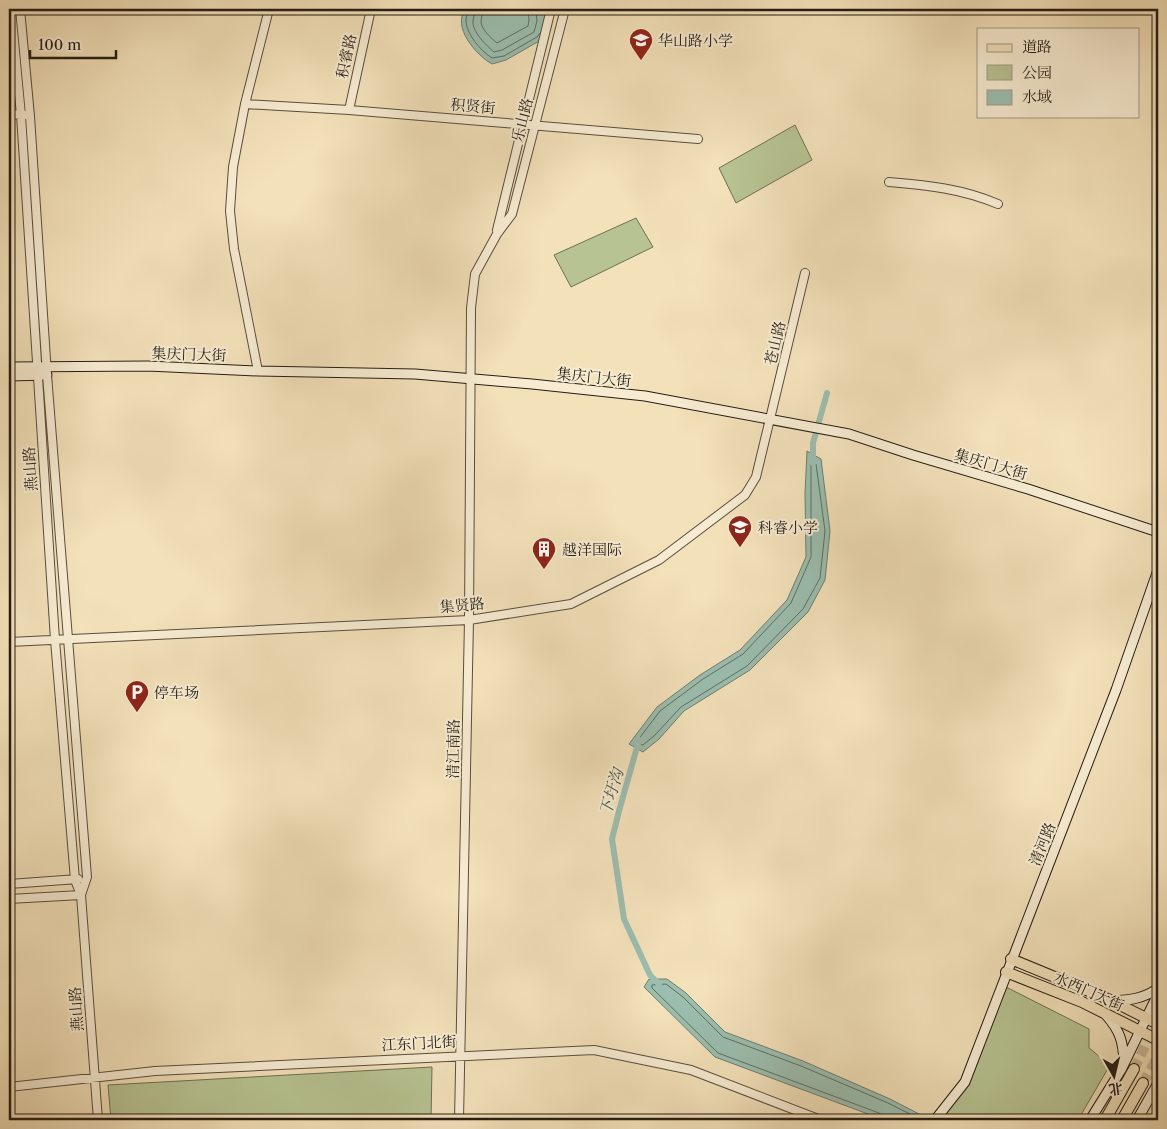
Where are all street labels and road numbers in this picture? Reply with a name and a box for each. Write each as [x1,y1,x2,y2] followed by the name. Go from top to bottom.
[332,32,360,80] street label: 积睿路
[450,95,496,117] street label: 积贤街
[507,96,537,144] street label: 乐山路
[761,319,789,367] street label: 苍山路
[151,343,227,365] street label: 集庆门大街
[556,364,632,390] street label: 集庆门大街
[952,445,1030,483] street label: 集庆门大街
[19,446,41,492] street label: 燕山路
[439,594,485,616] street label: 集贤路
[443,719,463,779] street label: 清江南路
[1025,820,1059,868] street label: 清河路
[1051,967,1127,1015] street label: 水西门大街
[65,986,87,1032] street label: 燕山路
[381,1032,457,1054] street label: 江东门北街

